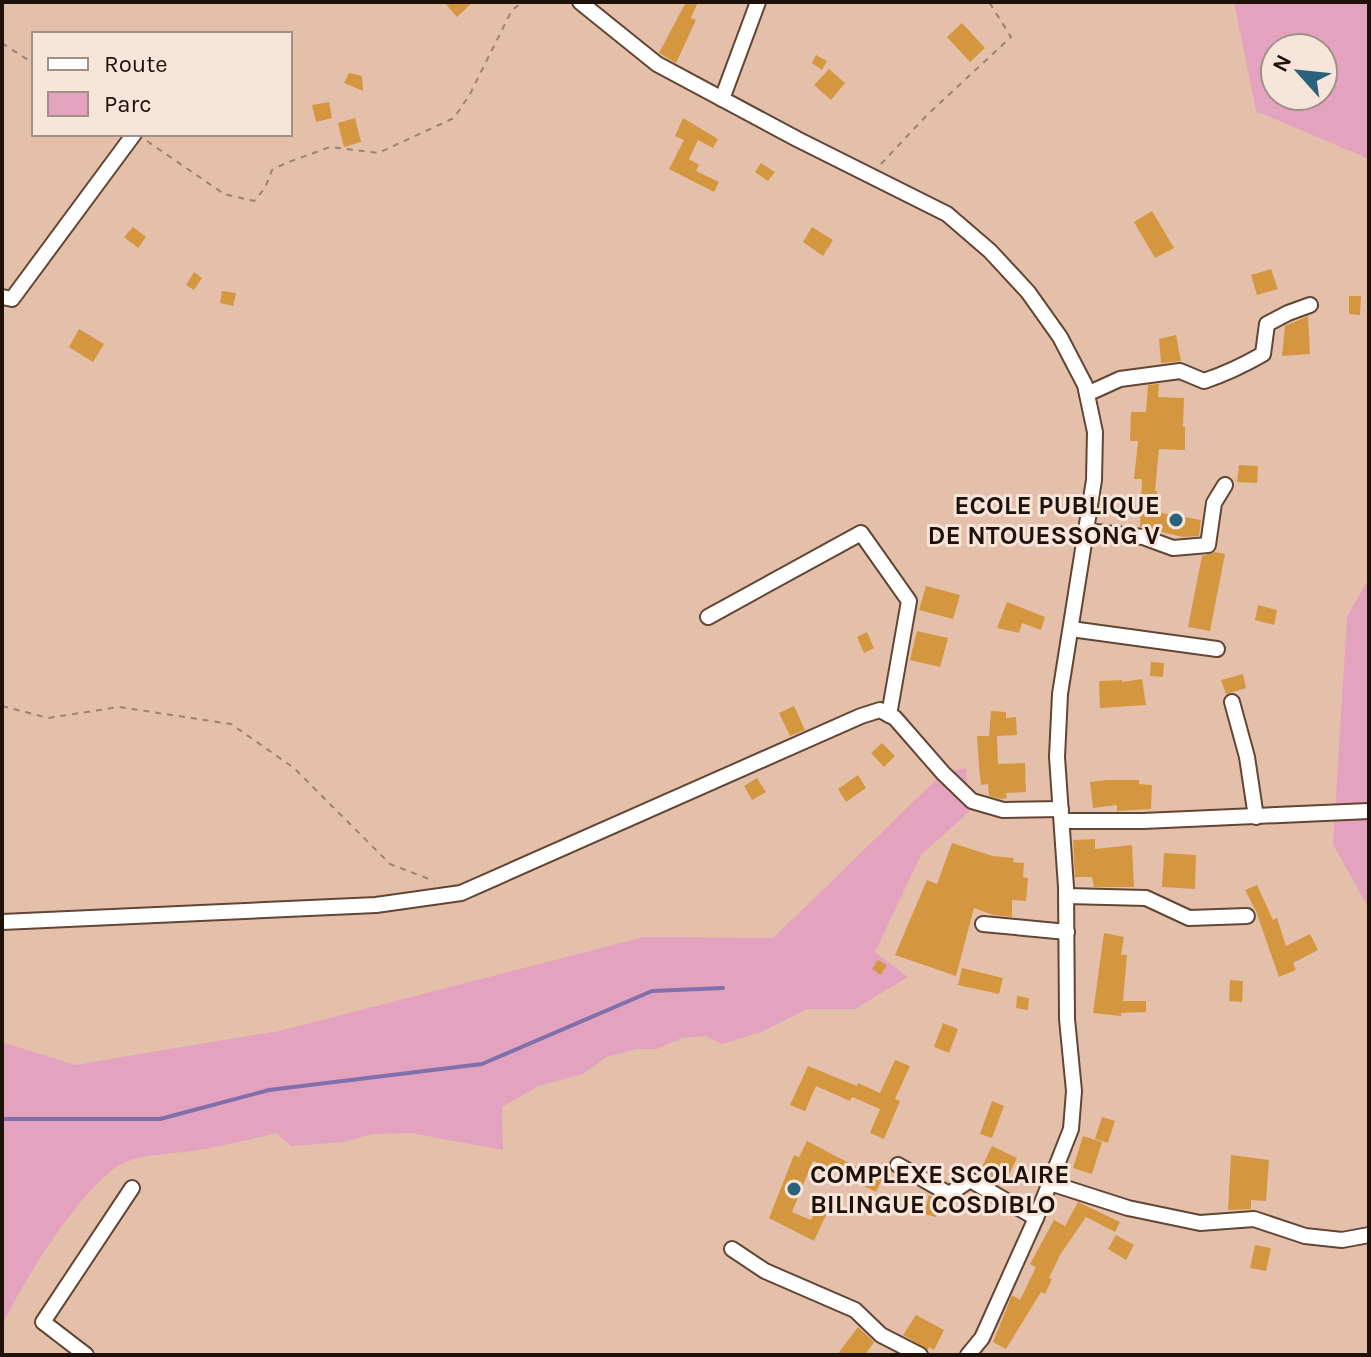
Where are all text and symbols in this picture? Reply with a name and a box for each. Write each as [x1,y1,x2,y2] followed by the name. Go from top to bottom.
[32,32,292,136] legend
[1259,32,1339,112] north arrow
[104,50,168,78] text: Route
[1267,50,1297,76] text: N
[104,90,152,118] text: Parc
[928,490,1160,551] place label: ECOLE PUBLIQUE DE NTOUESSONG V
[1167,511,1185,529] marker: ECOLE PUBLIQUE DE NTOUESSONG V
[810,1159,1070,1220] place label: COMPLEXE SCOLAIRE BILINGUE COSDIBLO
[785,1180,803,1198] marker: COMPLEXE SCOLAIRE BILINGUE COSDIBLO

